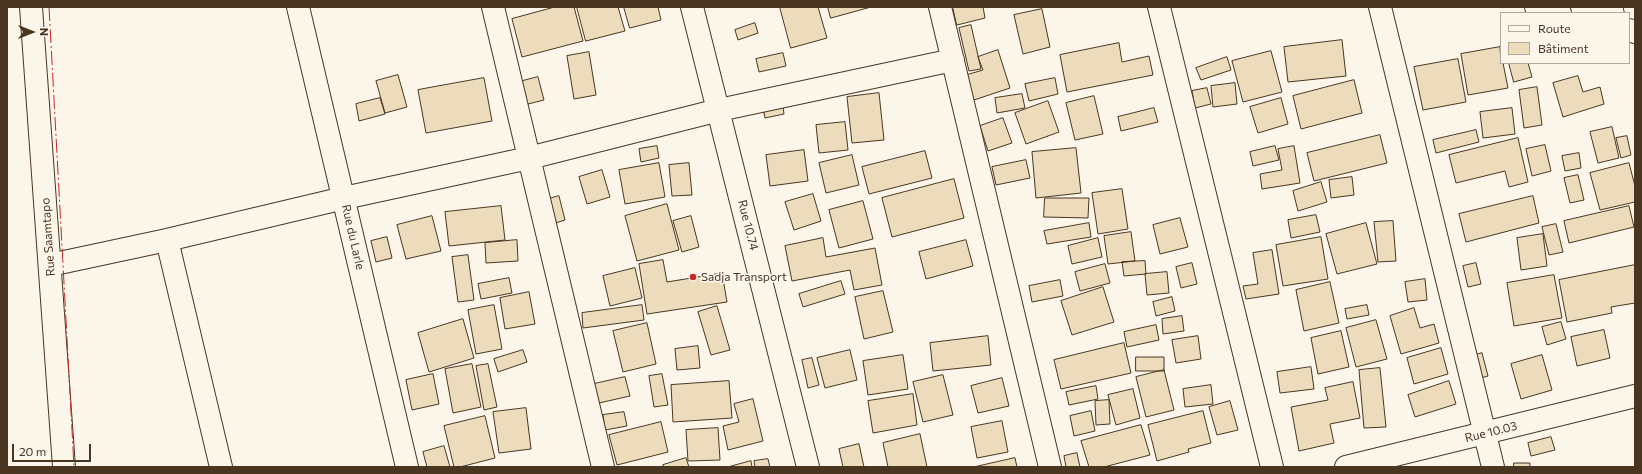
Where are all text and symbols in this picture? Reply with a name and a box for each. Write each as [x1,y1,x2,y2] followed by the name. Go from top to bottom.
[12,12,52,52] north arrow
[1500,12,1630,64] legend
[1538,21,1571,35] text: Route
[38,28,51,36] text: N
[1538,41,1589,55] text: Bâtiment
[38,197,58,277] street label: Rue Saamtapo
[735,198,761,252] street label: Rue 10.74
[338,203,368,271] street label: Rue du Larle
[701,270,787,284] place label: Sadja Transport
[688,272,698,282] marker: Sadja Transport
[1463,419,1519,445] street label: Rue 10.03
[14,436,93,462] scale bar
[19,444,46,458] text: 20 m

